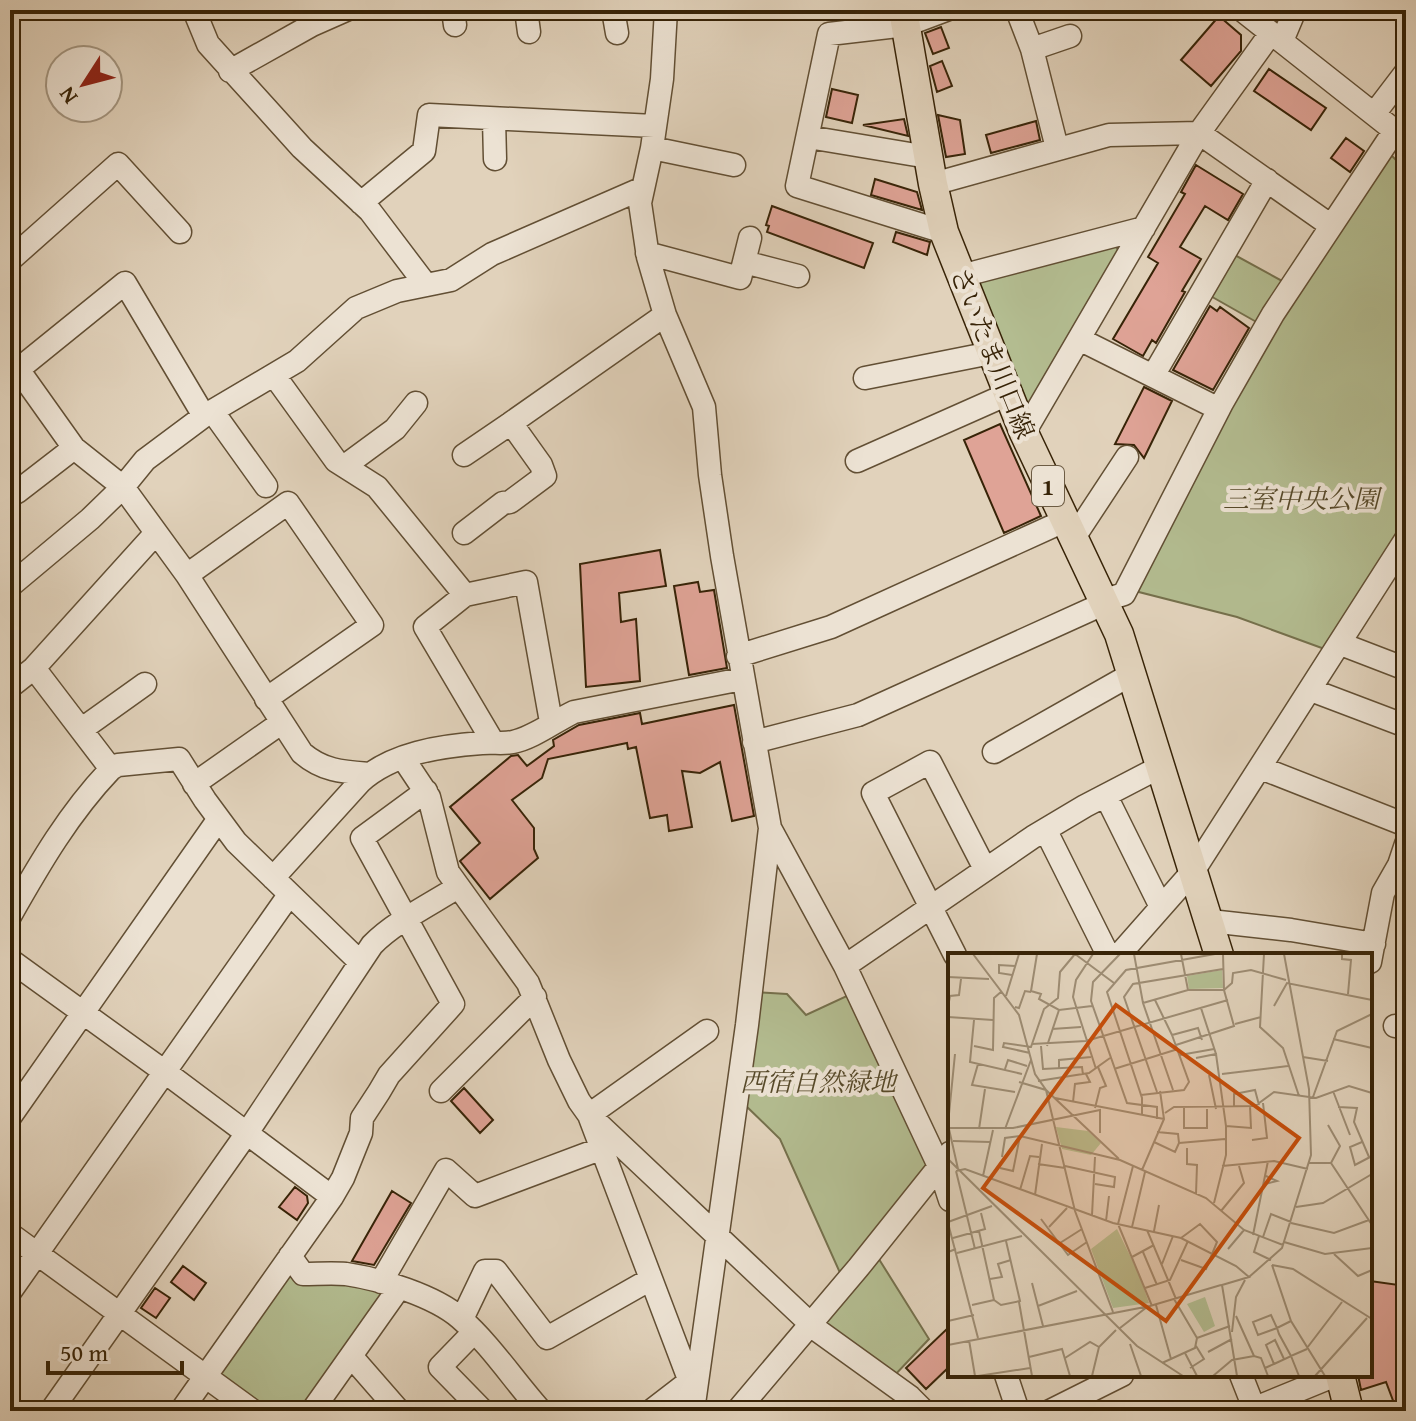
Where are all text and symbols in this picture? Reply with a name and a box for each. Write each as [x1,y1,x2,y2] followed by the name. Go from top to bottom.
[44,44,124,124] north arrow
[50,80,85,111] text: N
[941,261,1045,445] street label: さいたま川口線
[1032,466,1064,506] road number: 1
[1223,479,1383,518] park label: 三室中央公園
[948,953,1372,1377] inset map
[740,1062,899,1101] park label: 西宿自然緑地
[48,1325,182,1375] scale bar
[60,1335,108,1370] text: 50 m

